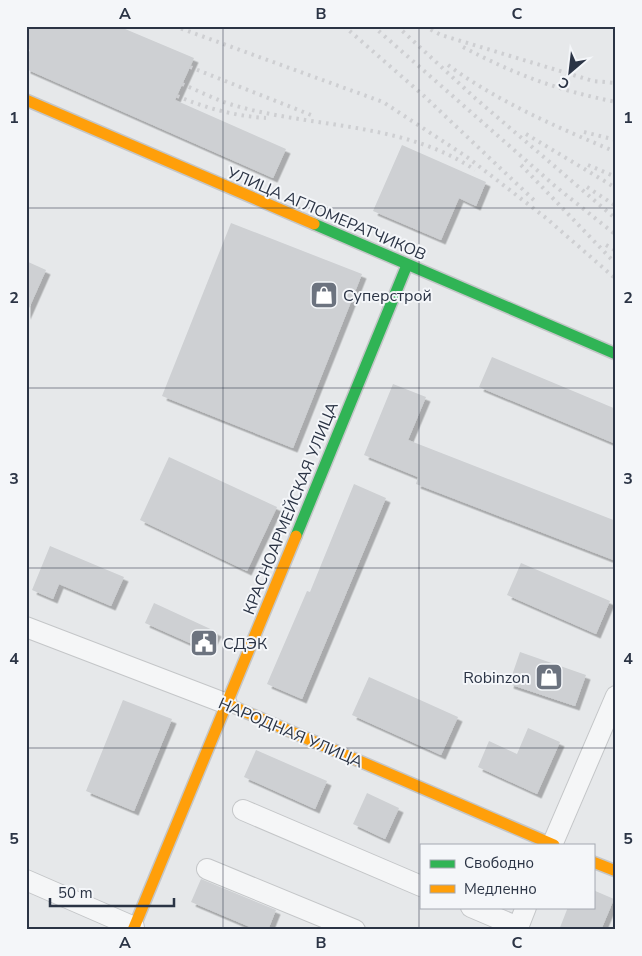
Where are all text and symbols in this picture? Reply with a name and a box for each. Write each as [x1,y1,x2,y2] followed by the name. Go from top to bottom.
[119,3,131,25] text: A
[315,3,327,25] text: B
[512,3,523,25] text: C
[544,48,594,98] north arrow
[555,72,573,94] text: С
[9,107,19,129] text: 1
[623,107,633,129] text: 1
[223,162,430,266] street label: УЛИЦА АГЛОМЕРАТЧИКОВ
[309,280,339,310] shop icon: Суперстрой
[343,285,432,307] place label: Суперстрой
[9,287,19,309] text: 2
[623,287,633,309] text: 2
[238,398,344,618] street label: КРАСНОАРМЕЙСКАЯ УЛИЦА
[9,468,19,490] text: 3
[623,468,633,490] text: 3
[189,628,219,658] public building icon: СДЭК
[223,633,268,655] place label: СДЭК
[9,648,19,670] text: 4
[623,648,633,670] text: 4
[534,662,564,692] shop icon: Robinzon
[463,667,530,689] place label: Robinzon
[215,692,367,773] street label: НАРОДНАЯ УЛИЦА
[9,828,19,850] text: 5
[623,828,633,850] text: 5
[420,844,594,908] legend
[464,853,534,873] text: Свободно
[50,876,174,908] scale bar
[464,879,537,899] text: Медленно
[58,883,93,903] text: 50 m
[119,932,131,954] text: A
[315,932,327,954] text: B
[512,932,523,954] text: C

